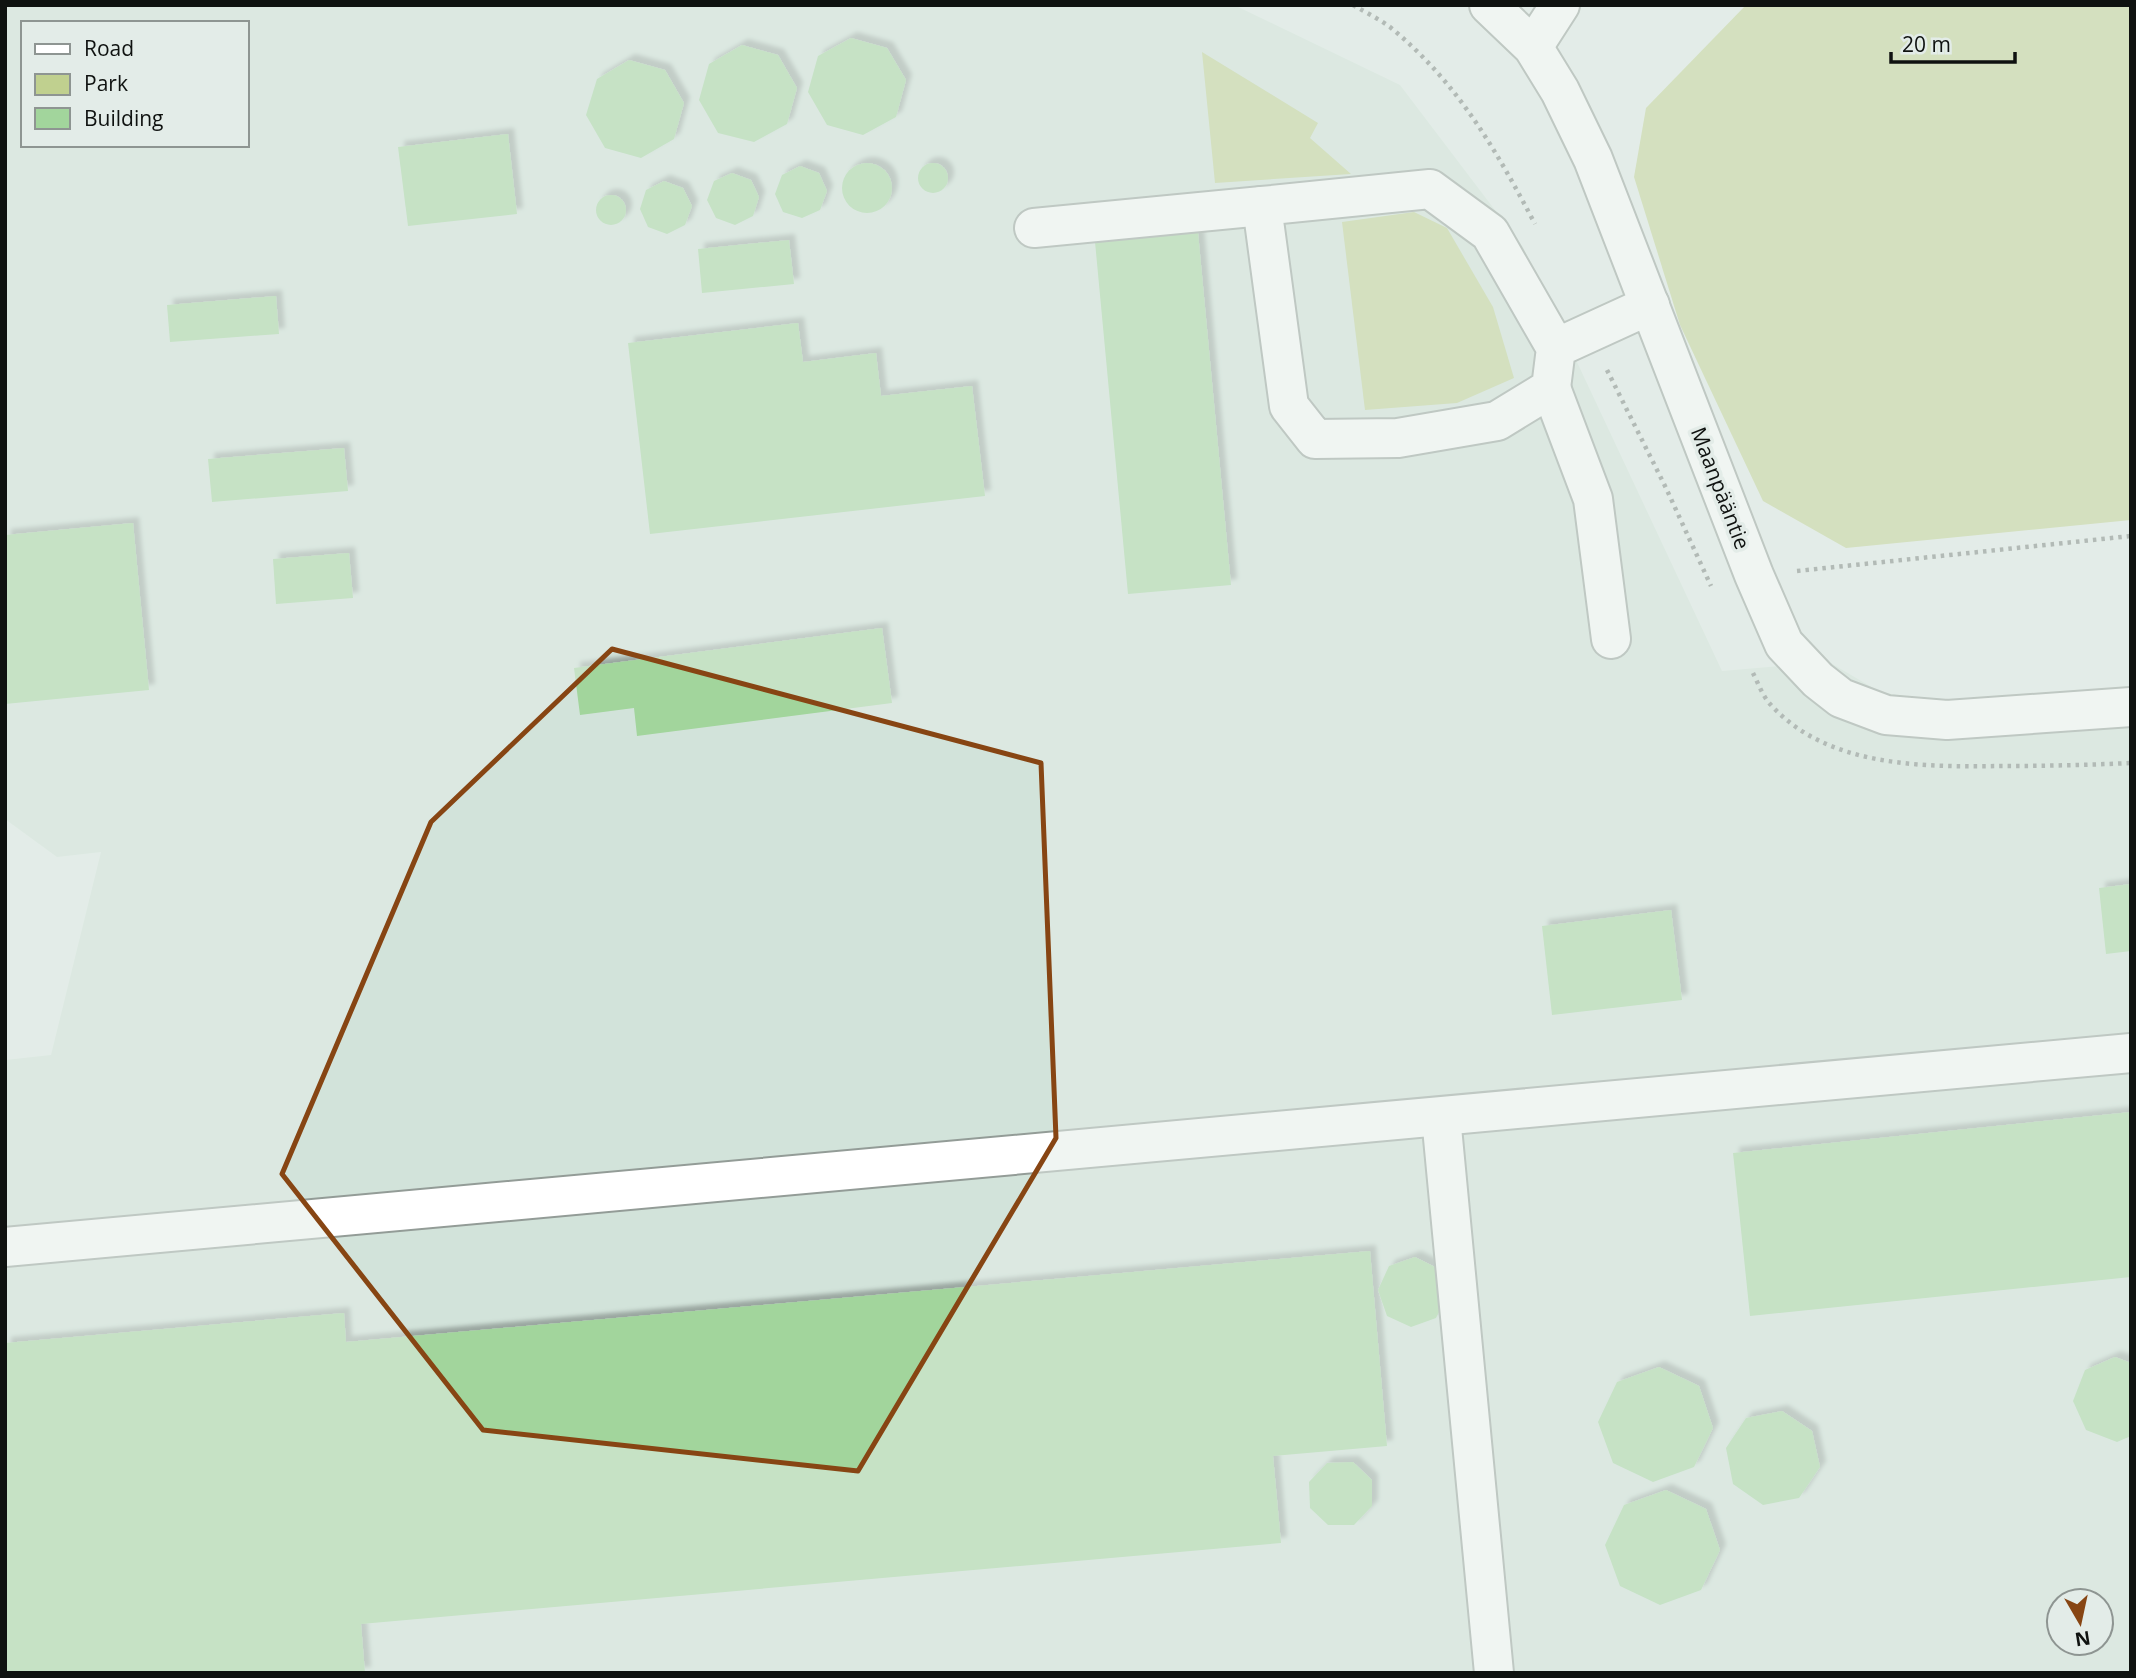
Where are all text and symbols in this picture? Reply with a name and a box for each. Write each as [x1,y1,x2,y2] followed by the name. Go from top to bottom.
[21,21,248,147] legend
[1891,21,2015,65] scale bar
[1902,30,1951,58] text: 20 m
[84,34,134,62] text: Road
[84,69,128,97] text: Park
[84,104,163,132] text: Building
[1685,423,1757,553] street label: Maanpääntie
[2045,1587,2115,1657] north arrow
[2073,1625,2092,1653] text: N

